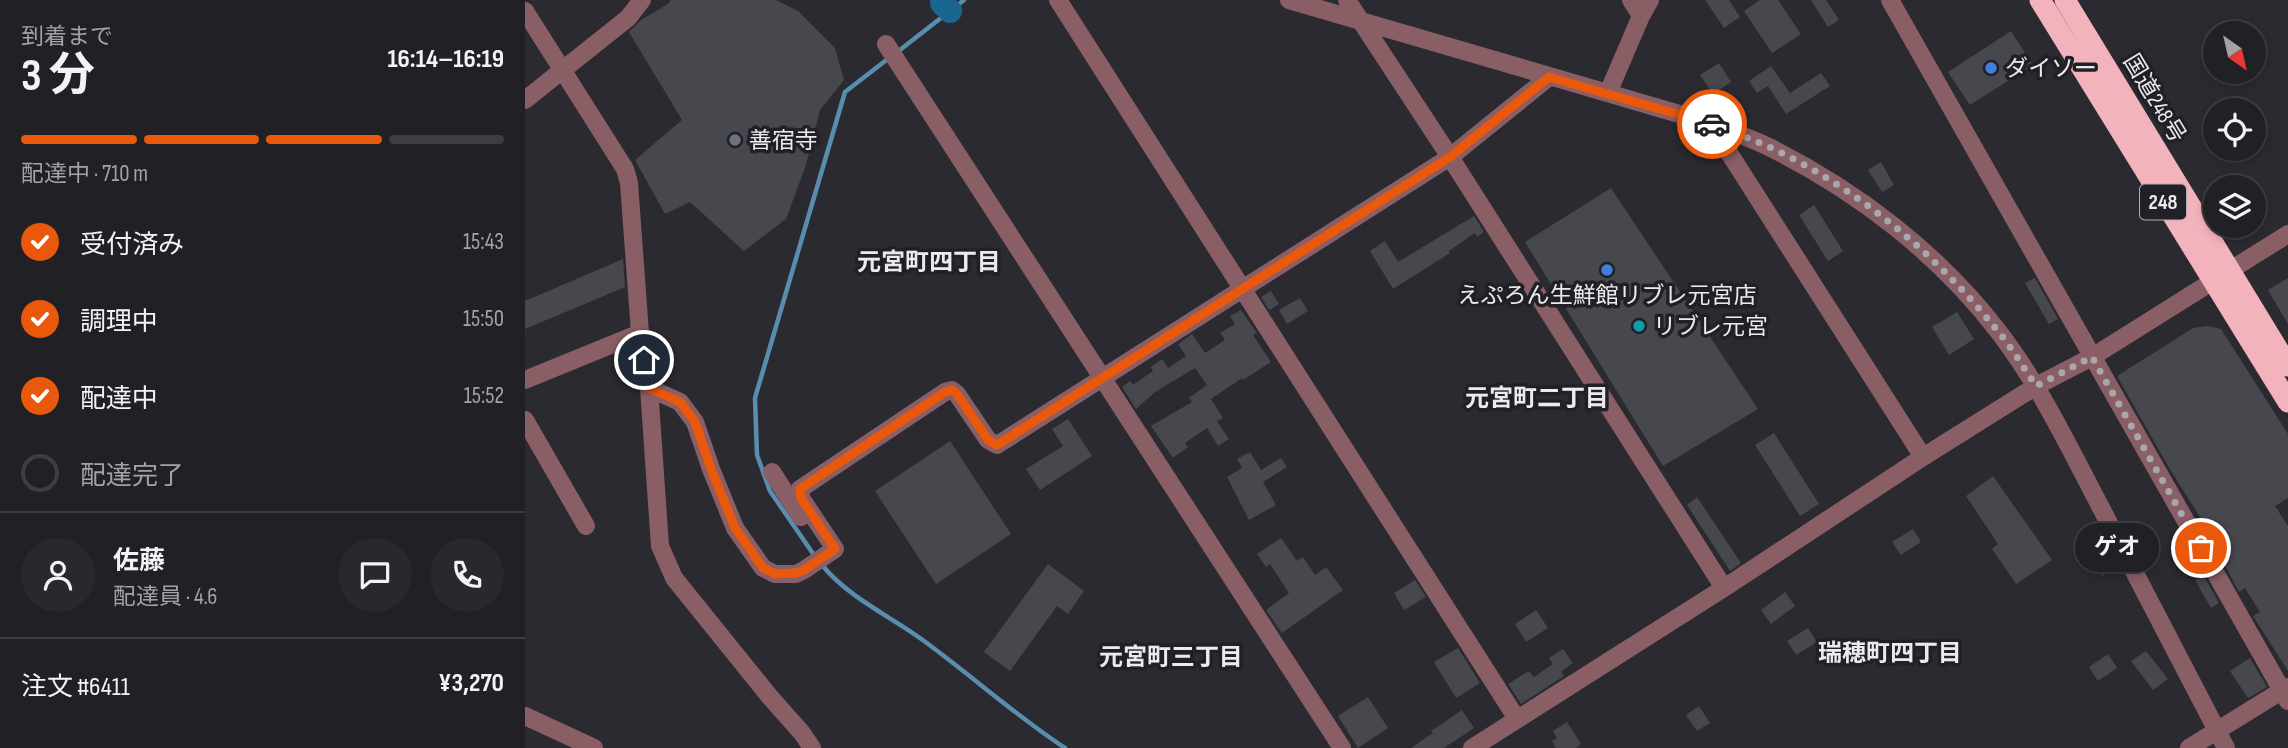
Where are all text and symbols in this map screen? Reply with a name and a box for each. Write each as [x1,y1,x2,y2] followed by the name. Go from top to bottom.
[2203,21,2266,84] north arrow
[2203,21,2266,238] map controls
[21,23,113,51] text: 到着まで
[387,44,504,75] text: 16:14–16:19
[21,49,95,104] text: 3 分
[2117,49,2191,148] street label: 国道248号
[2005,55,2097,83] place label: ダイソー
[1983,60,1999,76] marker: ダイソー
[1677,89,1747,159] courier
[2203,98,2266,161] button: locate
[1693,105,1731,143] icon: car
[749,127,818,155] place label: 善宿寺
[727,132,743,148] marker: 善宿寺
[21,160,148,188] text: 配達中 · 710 m
[2203,175,2266,238] button: layers
[2140,184,2186,220] road number: 248
[21,223,59,261] icon: check
[463,228,504,256] text: 15:43
[80,230,184,261] text: 受付済み
[857,248,1001,277] district label: 元宮町四丁目
[1599,262,1615,278] marker: えぷろん生鮮館リブレ元宮店
[1458,282,1757,310] place label: えぷろん生鮮館リブレ元宮店
[21,300,59,338] icon: check
[463,305,504,333] text: 15:50
[80,307,158,338] text: 調理中
[1653,313,1768,341] place label: リブレ元宮
[1631,318,1647,334] marker: リブレ元宮
[614,330,674,390] pin
[625,341,663,379] icon: home
[21,377,59,415] icon: check
[464,382,504,410] text: 15:52
[80,384,158,415] text: 配達中
[1465,384,1609,413] district label: 元宮町二丁目
[80,461,184,492] text: 配達完了
[2171,518,2231,578] pin
[2075,524,2159,572] callout: ゲオ
[2182,529,2220,567] icon: bag
[2094,533,2140,561] text: ゲオ
[21,538,95,612] button: person
[338,538,412,612] button: chat
[430,538,504,612] button: phone
[113,546,165,577] text: 佐藤
[113,583,217,611] text: 配達員 · 4.6
[1818,639,1962,668] district label: 瑞穂町四丁目
[1099,643,1243,672] district label: 元宮町三丁目
[438,668,504,699] text: ¥3,270
[21,672,130,703] text: 注文 #6411

